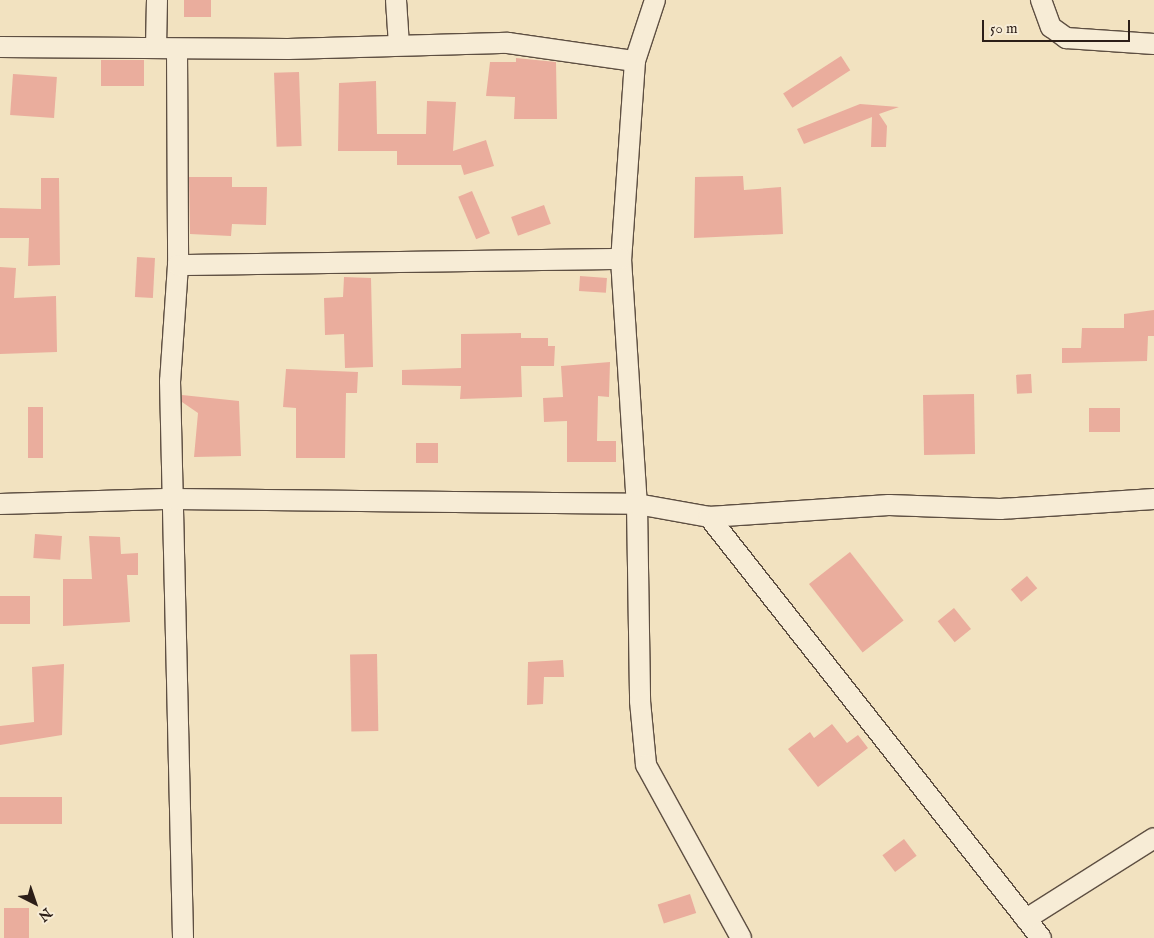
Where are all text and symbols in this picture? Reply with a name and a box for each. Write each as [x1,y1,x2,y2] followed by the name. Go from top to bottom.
[984,10,1132,42] scale bar
[990,19,1018,38] text: 50 m
[10,878,60,928] north arrow
[34,904,55,925] text: N

